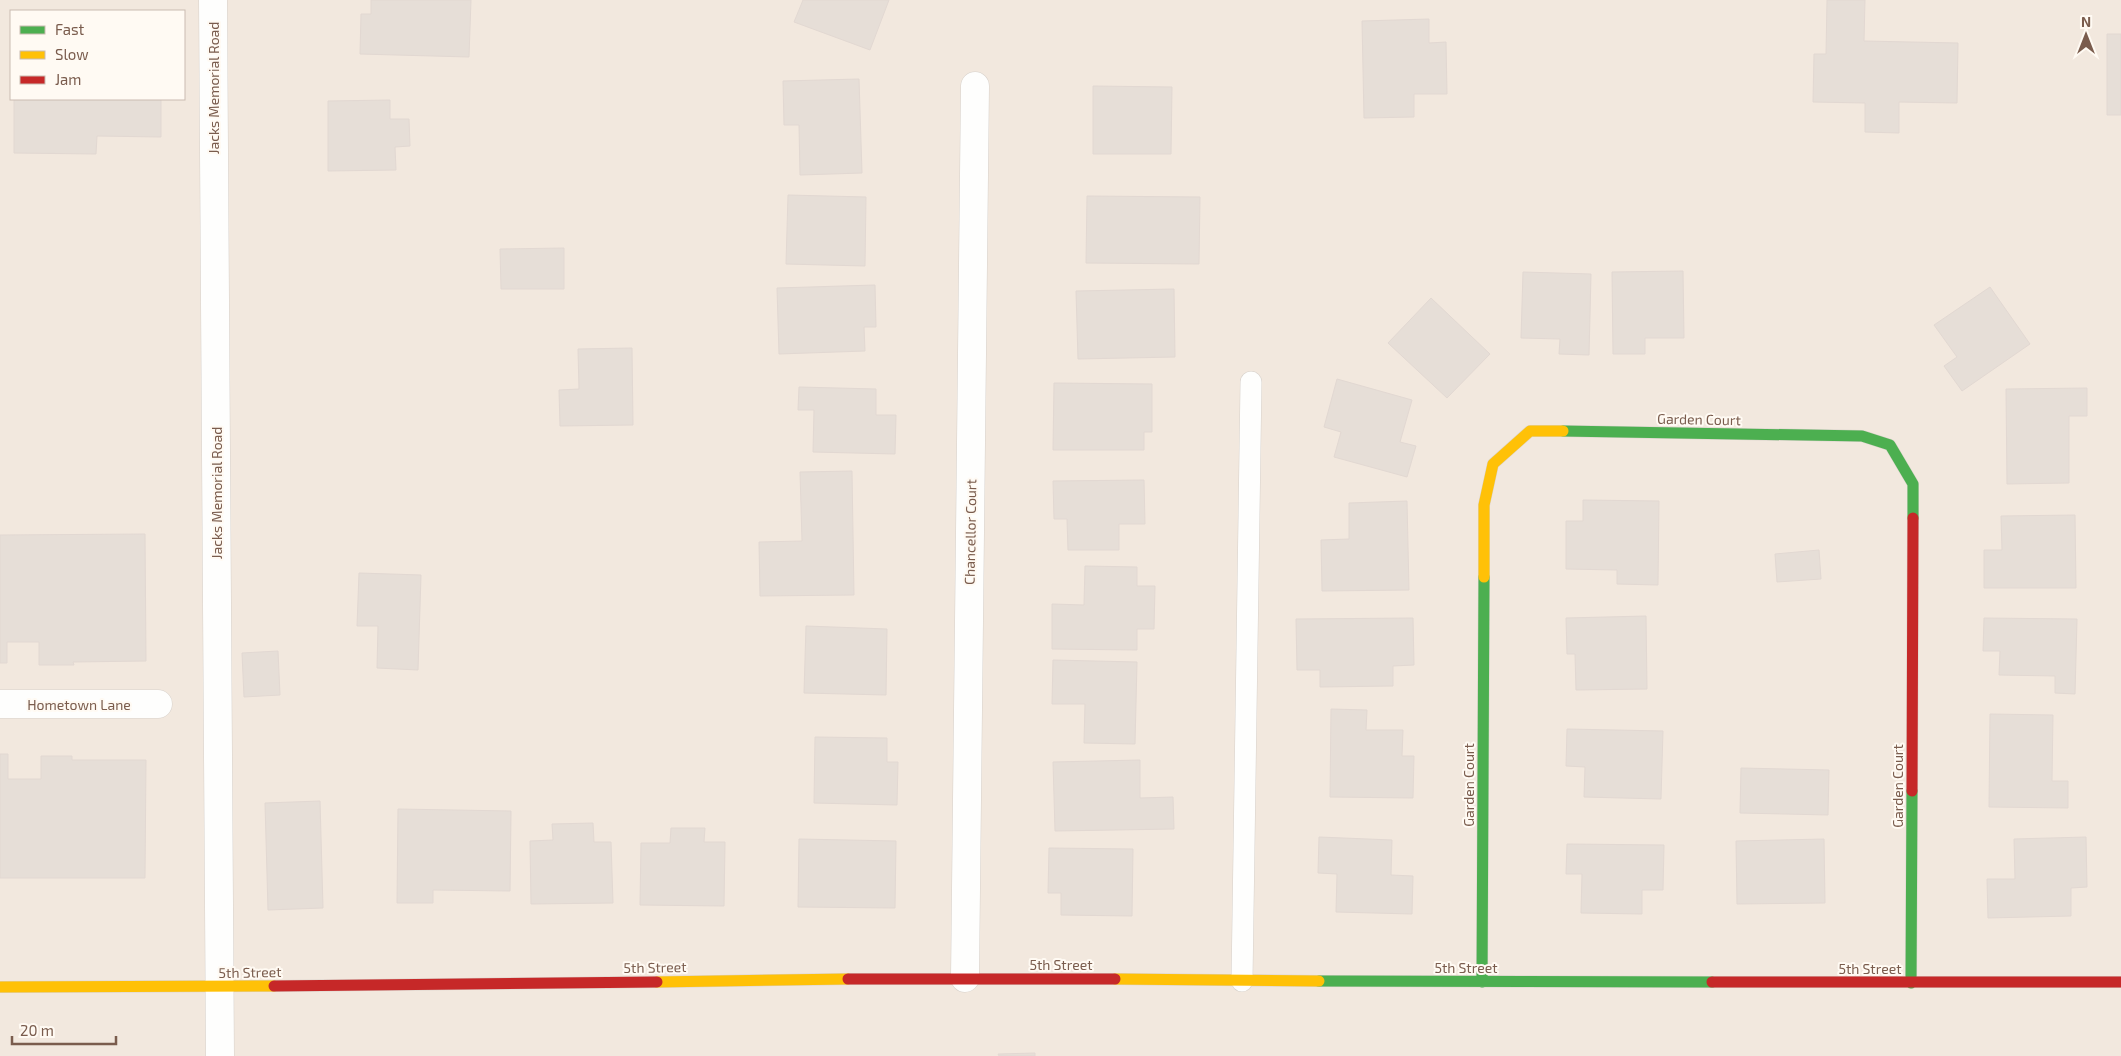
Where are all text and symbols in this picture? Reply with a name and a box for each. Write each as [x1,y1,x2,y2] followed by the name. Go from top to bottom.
[10,10,185,100] legend
[2061,10,2111,60] north arrow
[2081,13,2091,30] text: N
[55,20,85,38] text: Fast
[205,22,222,154] street label: Jacks Memorial Road
[55,45,89,63] text: Slow
[55,70,81,88] text: Jam
[1657,410,1741,428] street label: Garden Court
[208,427,225,559] street label: Jacks Memorial Road
[961,479,979,585] street label: Chancellor Court
[27,696,131,713] street label: Hometown Lane
[1460,743,1477,827] street label: Garden Court
[1889,744,1906,828] street label: Garden Court
[1030,956,1093,973] street label: 5th Street
[623,958,687,976] street label: 5th Street
[1435,959,1498,976] street label: 5th Street
[1839,960,1902,977] street label: 5th Street
[218,963,282,981] street label: 5th Street
[12,1014,116,1046] scale bar
[20,1021,54,1039] text: 20 m

